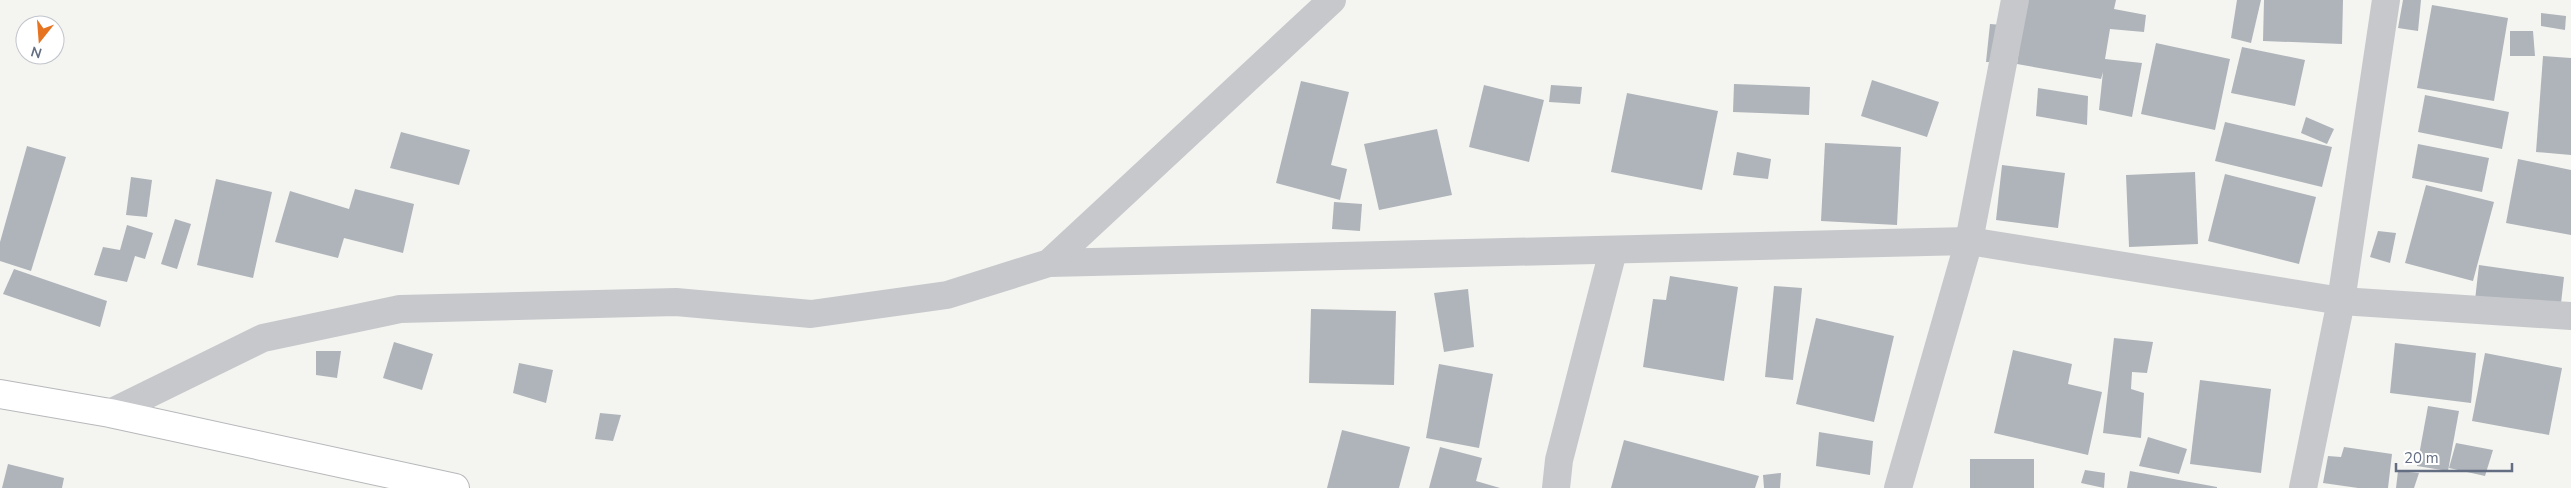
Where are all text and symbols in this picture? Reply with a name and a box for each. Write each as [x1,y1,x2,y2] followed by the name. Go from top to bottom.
[15,15,65,65] north arrow
[29,41,44,63] text: N
[2396,440,2512,472] scale bar
[2404,448,2439,468] text: 20 m

